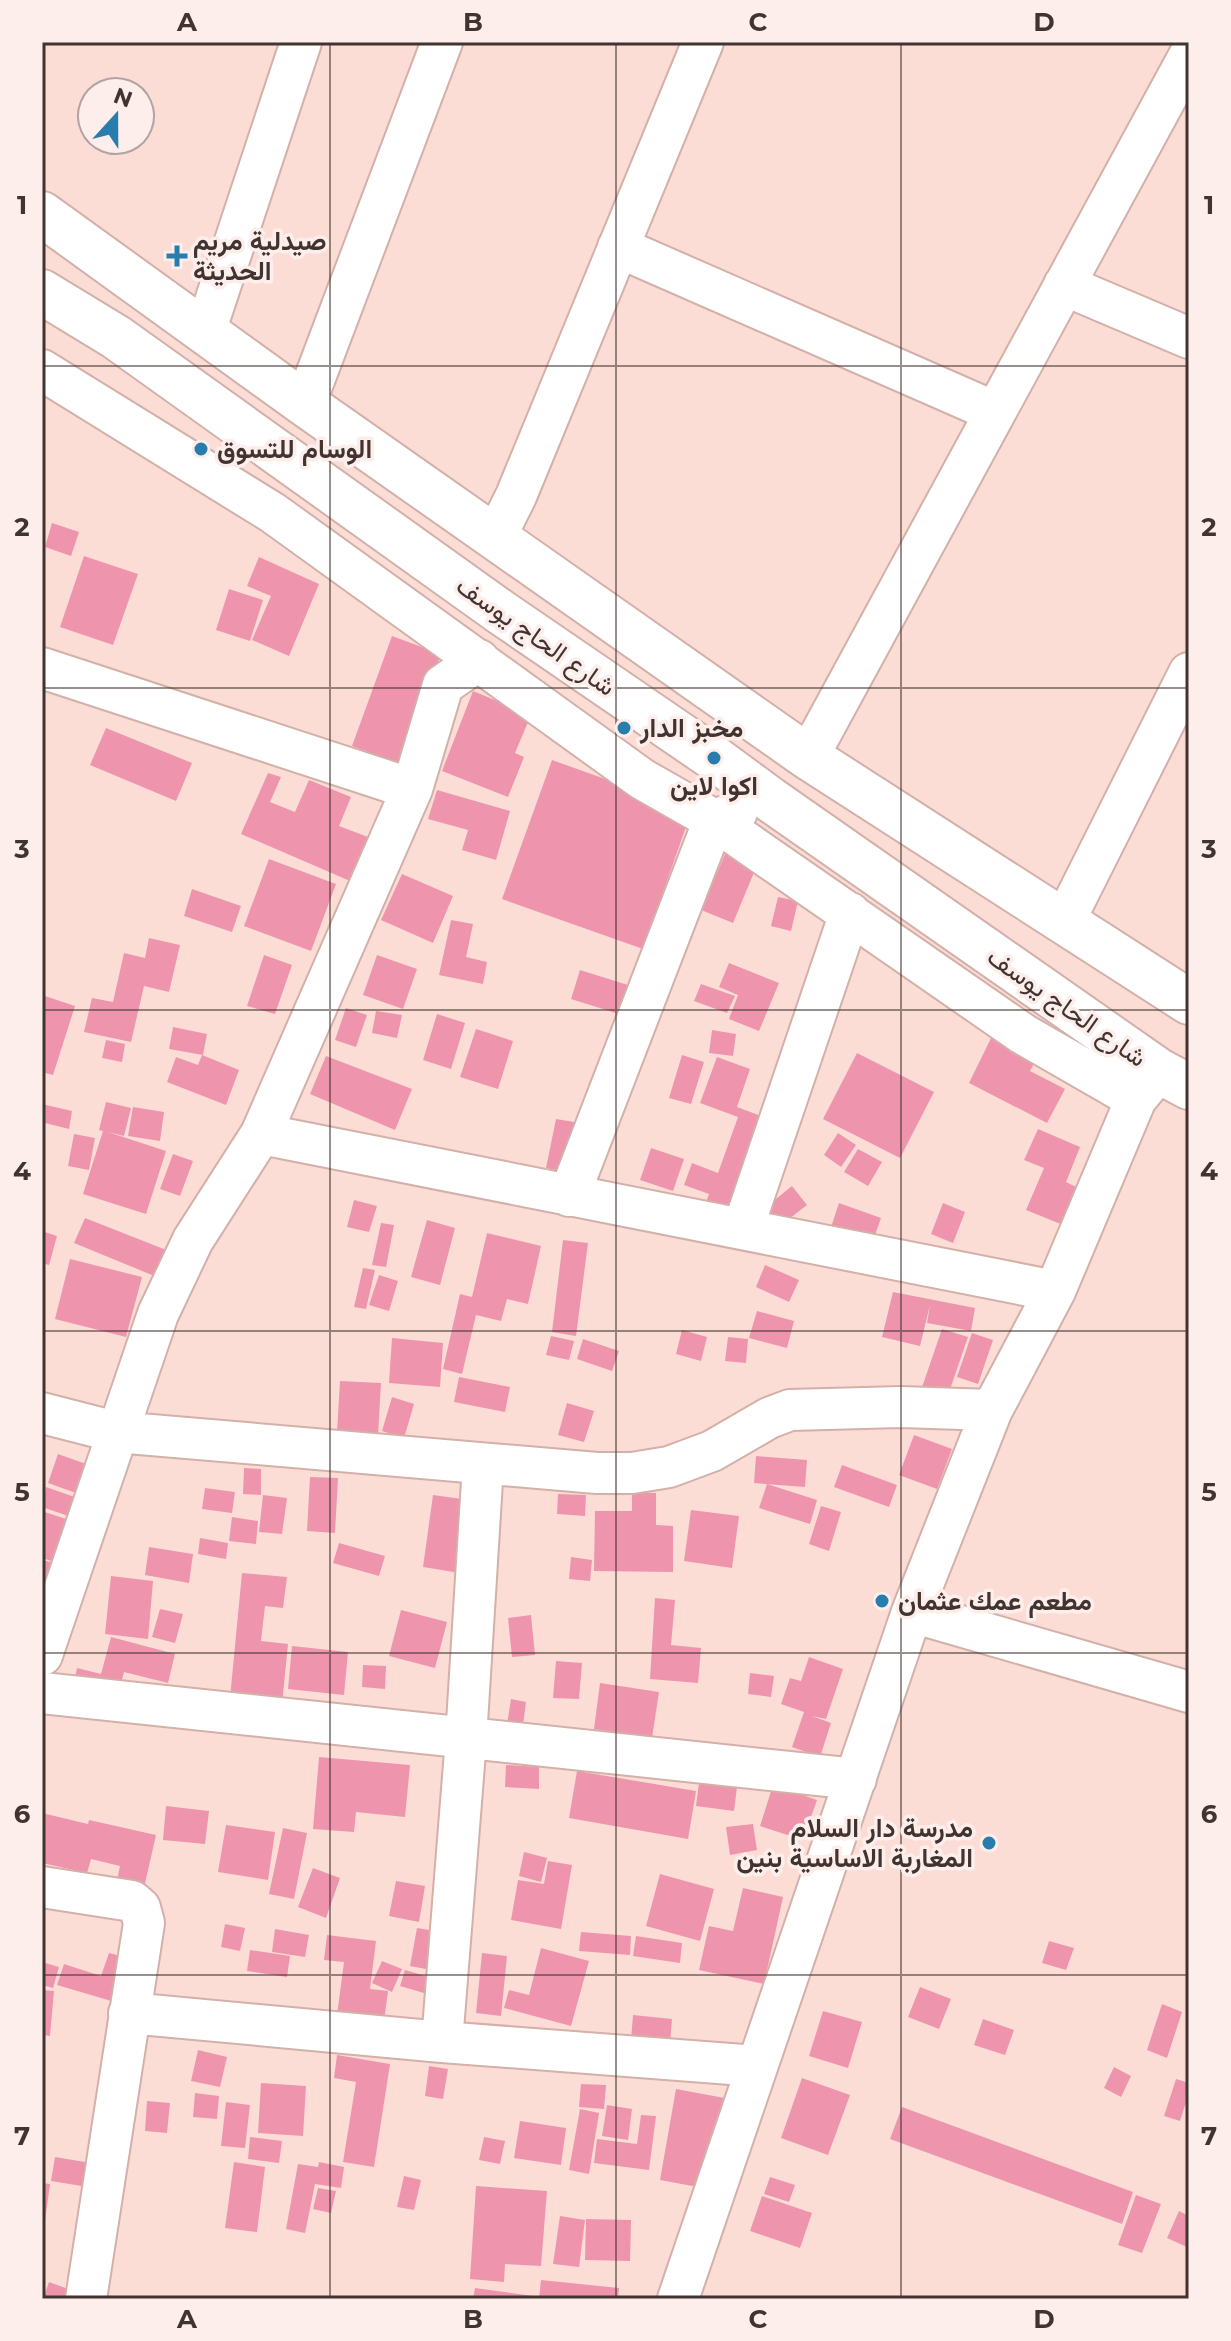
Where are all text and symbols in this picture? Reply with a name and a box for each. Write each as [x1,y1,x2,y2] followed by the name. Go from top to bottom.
[176,6,198,38] text: A
[463,6,483,38] text: B
[749,6,768,38] text: C
[1033,6,1055,38] text: D
[76,76,156,156] north arrow
[110,82,136,114] text: N
[17,189,27,221] text: 1
[1204,189,1214,221] text: 1
[193,225,327,287] place label: صيدلية مريم الحديثة
[168,247,186,265] marker: صيدلية مريم الحديثة
[217,433,372,466] place label: الوسام للتسوق
[192,440,210,458] marker: الوسام للتسوق
[14,511,30,543] text: 2
[1201,511,1217,543] text: 2
[449,569,622,704] street label: شارع الحاج يوسف
[639,712,743,744] place label: مخبز الدار
[615,719,633,737] marker: مخبز الدار
[705,749,723,767] marker: اكوا لاين
[670,770,758,802] place label: اكوا لاين
[13,833,30,865] text: 3
[1200,833,1217,865] text: 3
[980,940,1153,1075] street label: شارع الحاج يوسف
[13,1155,31,1187] text: 4
[1200,1155,1218,1187] text: 4
[14,1476,30,1508] text: 5
[1201,1476,1217,1508] text: 5
[898,1585,1092,1618] place label: مطعم عمك عثمان
[873,1592,891,1610] marker: مطعم عمك عثمان
[14,1798,31,1830] text: 6
[1201,1798,1218,1830] text: 6
[736,1812,973,1874] place label: مدرسة دار السلام المغاربة الاساسية بنين
[980,1834,998,1852] marker: مدرسة دار السلام المغاربة الاساسية بنين
[14,2120,30,2152] text: 7
[1201,2120,1217,2152] text: 7
[176,2303,198,2335] text: A
[463,2303,483,2335] text: B
[749,2303,768,2335] text: C
[1033,2303,1055,2335] text: D

